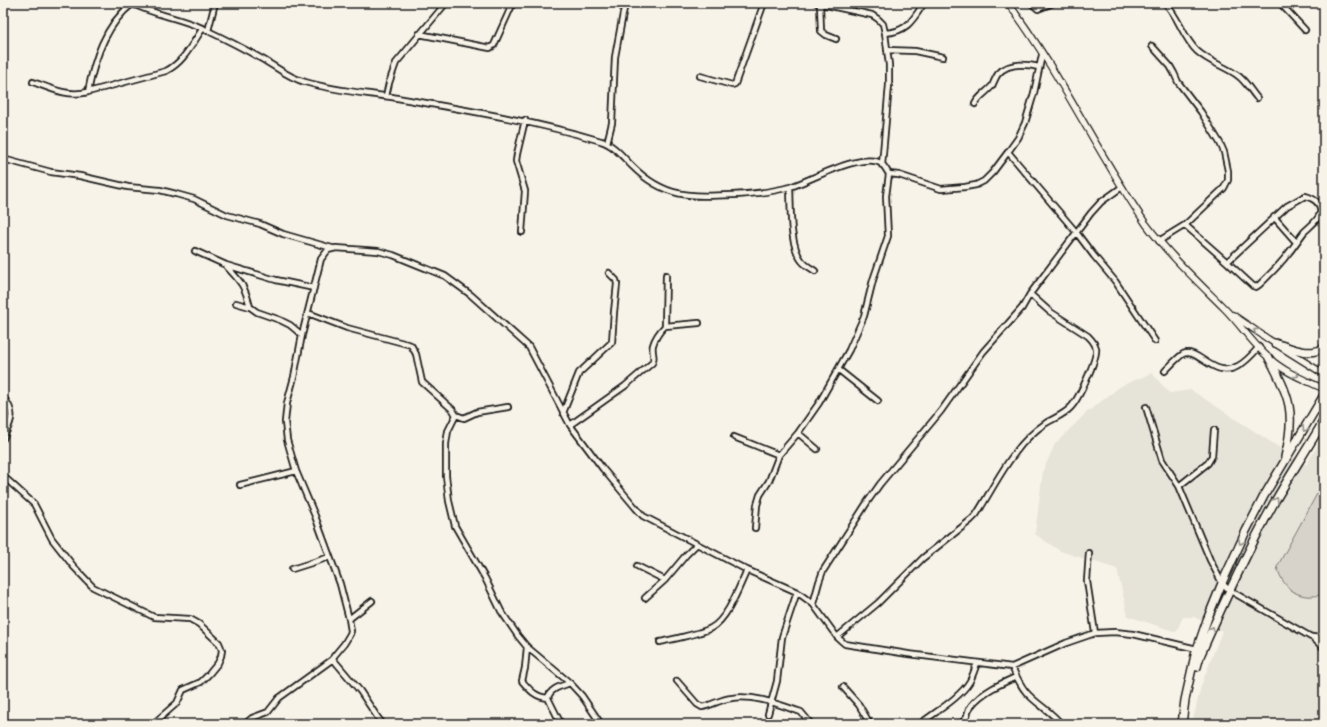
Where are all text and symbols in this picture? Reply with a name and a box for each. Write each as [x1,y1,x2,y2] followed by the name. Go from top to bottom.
[1253,329,1260,336] one-way arrow
[1291,371,1299,378] one-way arrow
[1302,424,1309,432] one-way arrow
[1271,497,1278,504] one-way arrow
[1238,538,1246,545] one-way arrow
[1207,626,1215,634] one-way arrow

